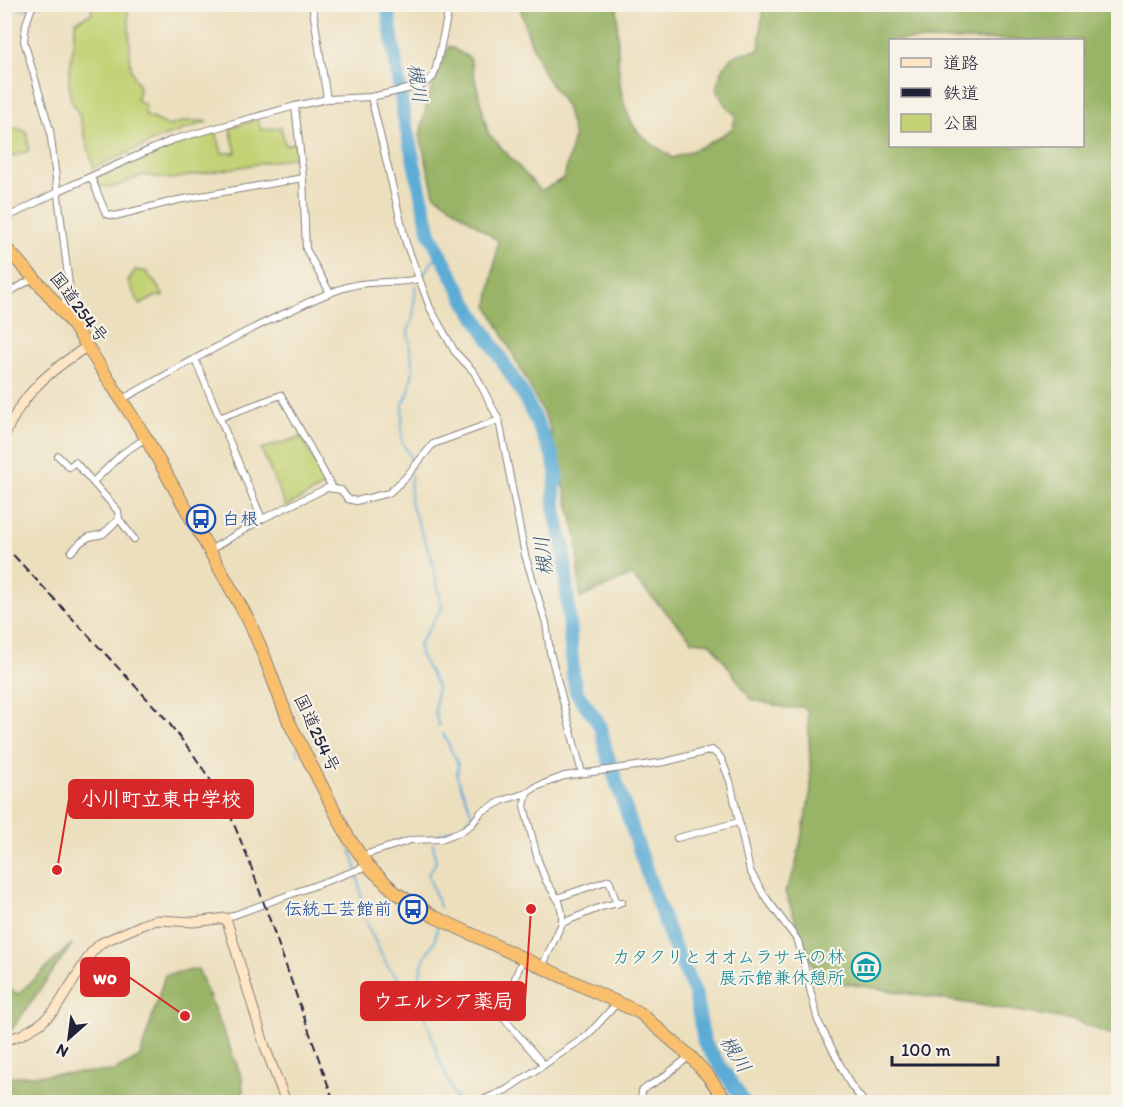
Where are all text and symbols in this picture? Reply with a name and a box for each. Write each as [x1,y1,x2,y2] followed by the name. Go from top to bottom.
[889,39,1084,147] legend
[943,52,979,74] text: 道路
[403,62,433,104] water label: 槻川
[943,82,979,104] text: 鉄道
[943,112,979,134] text: 公園
[45,267,113,347] street label: 国道254号
[185,503,217,535] bus stop icon: 白根
[222,508,259,530] place label: 白根
[529,535,557,577] water label: 槻川
[289,690,345,776] street label: 国道254号
[69,780,253,818] callout: 小川町立東中学校
[81,787,241,811] text: 小川町立東中学校
[397,893,429,925] bus stop icon: 伝統工芸館前
[284,898,392,920] place label: 伝統工芸館前
[612,946,845,989] place label: カタクリとオオムラサキの林 展示館兼休憩所
[850,951,882,983] museum icon: カタクリとオオムラサキの林 展示館兼休憩所
[81,958,129,996] callout: wo
[93,965,117,989] text: wo
[361,982,525,1020] callout: ウエルシア薬局
[373,989,513,1013] text: ウエルシア薬局
[39,1008,99,1068] north arrow
[892,1029,998,1067] scale bar
[715,1031,757,1077] water label: 槻川
[901,1039,951,1061] text: 100 m
[53,1040,71,1062] text: N

